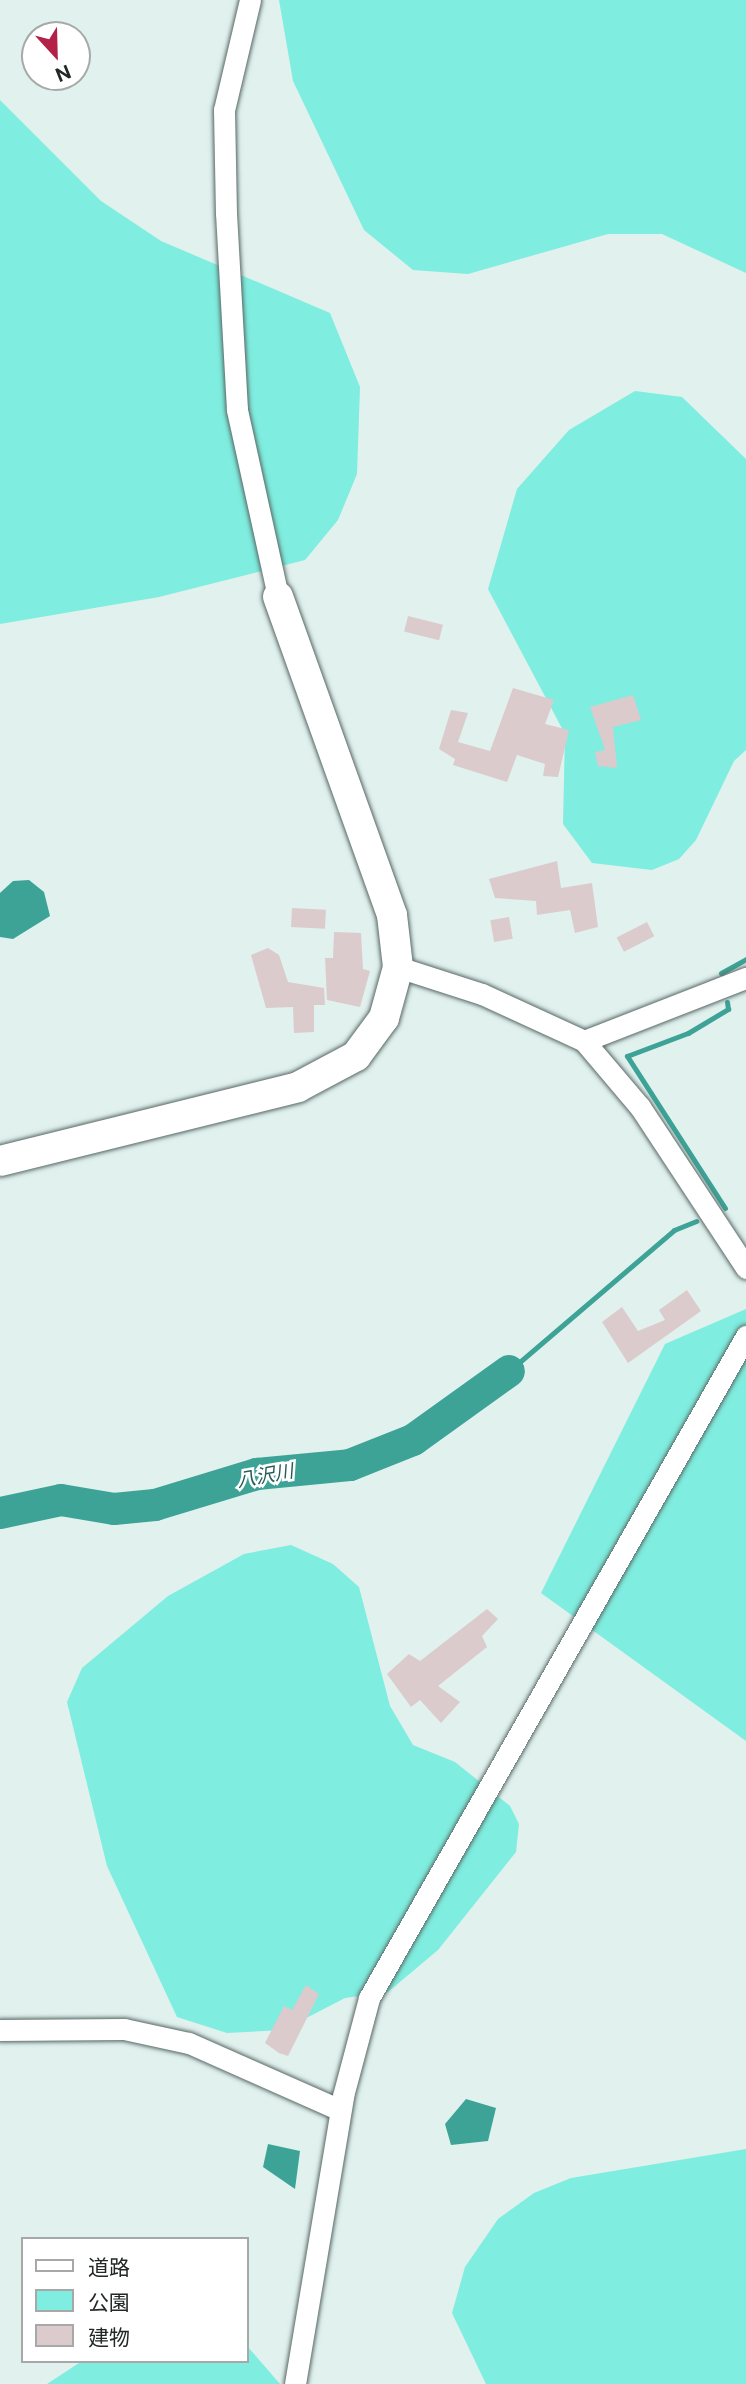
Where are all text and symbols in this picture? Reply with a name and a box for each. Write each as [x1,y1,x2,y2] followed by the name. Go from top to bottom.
[21,21,91,91] north arrow
[52,61,74,87] text: N
[235,1460,295,1492] water label: 八沢川
[21,2237,248,2363] legend
[88,2255,130,2280] text: 道路
[88,2290,130,2315] text: 公園
[88,2325,130,2350] text: 建物

